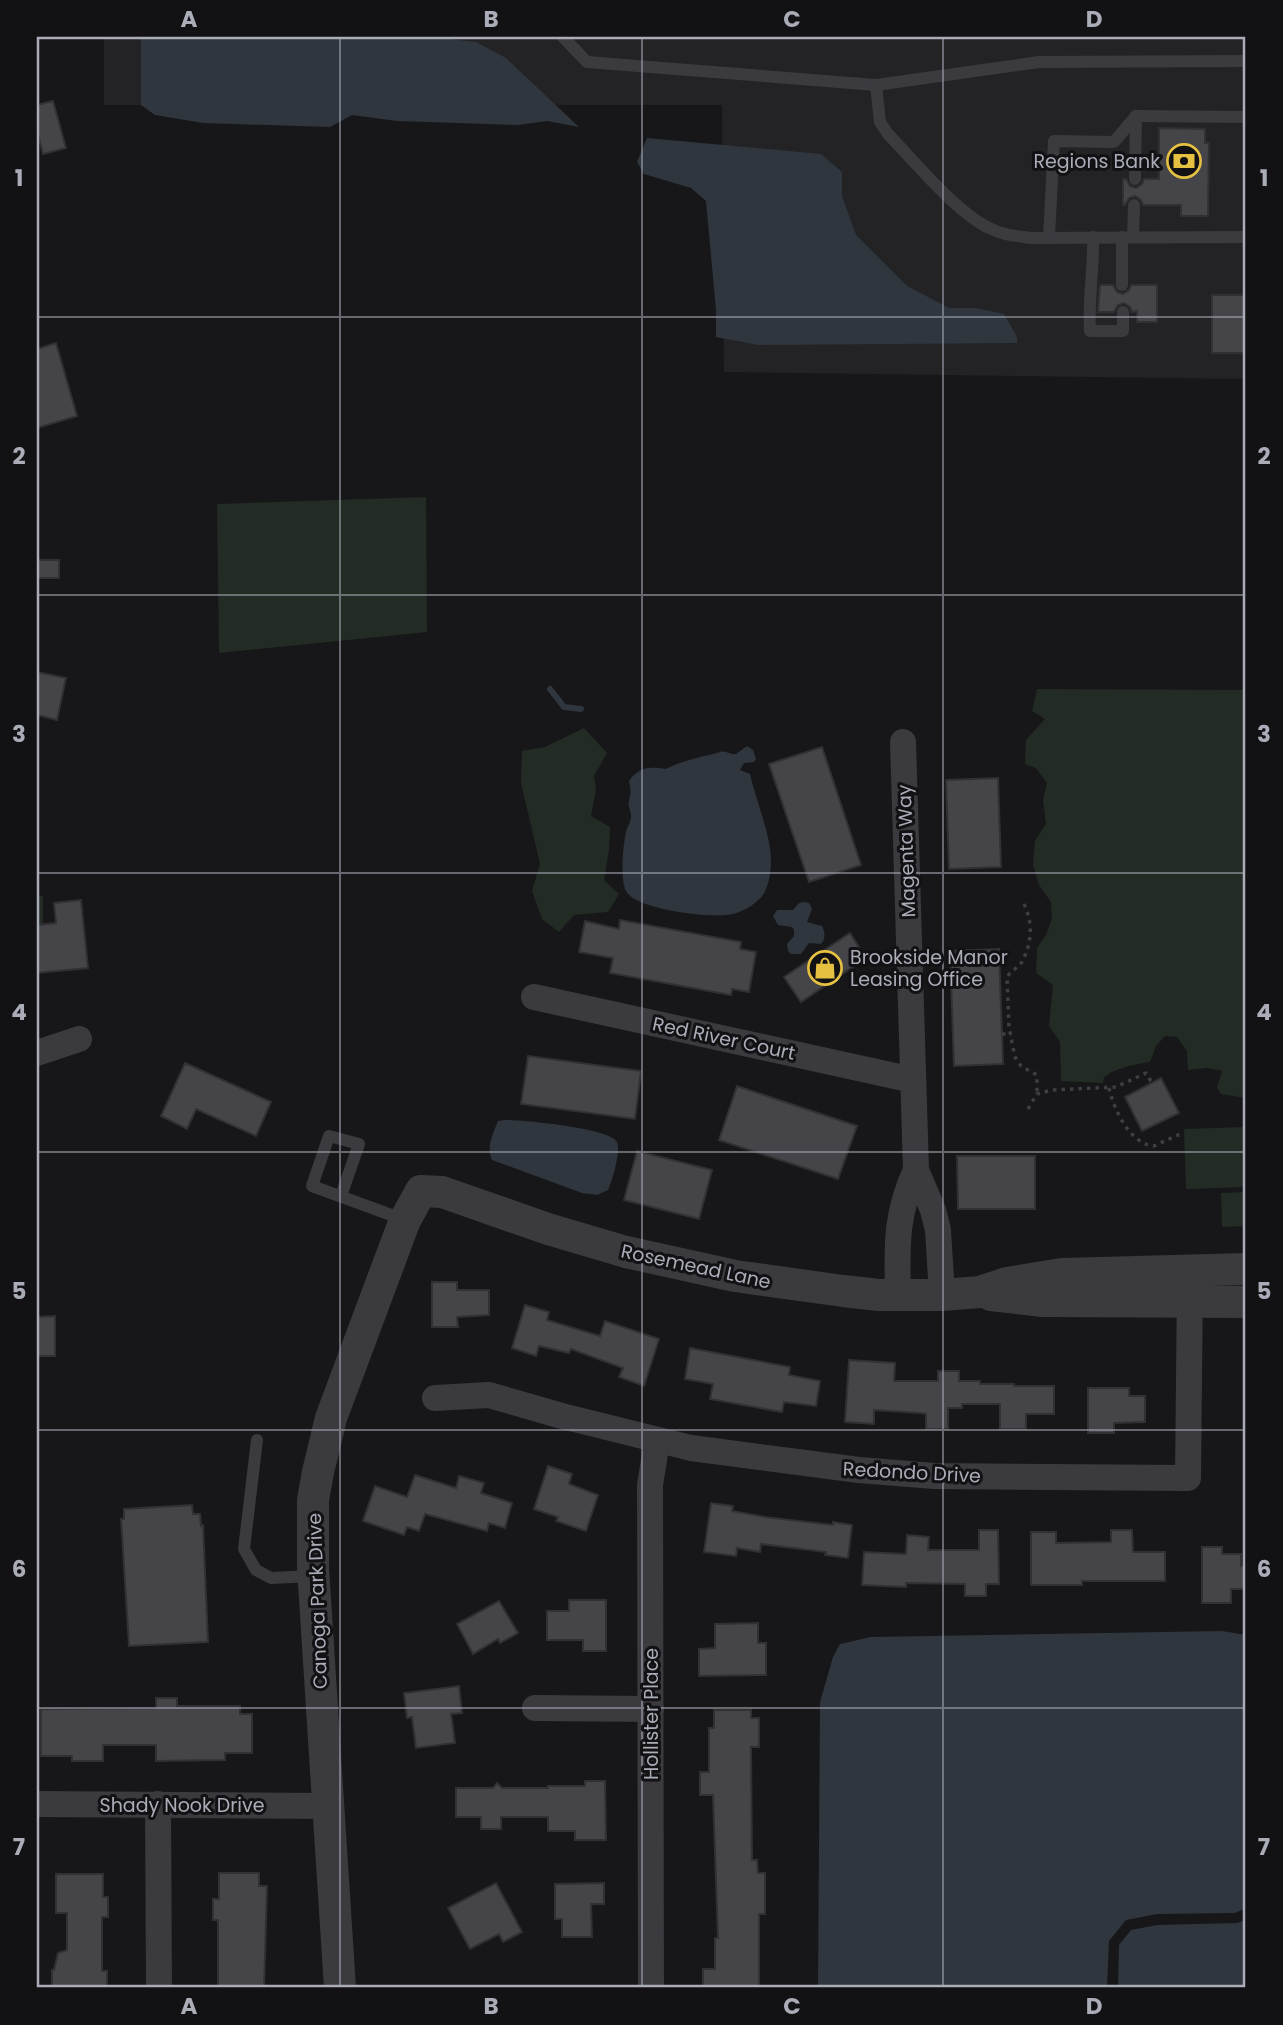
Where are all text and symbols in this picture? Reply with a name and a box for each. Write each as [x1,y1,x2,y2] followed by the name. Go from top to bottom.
[181,3,198,35] text: A
[483,3,499,35] text: B
[783,3,801,35] text: C
[1086,3,1102,35] text: D
[1165,142,1203,180] bank icon: Regions Bank
[1033,148,1160,175] place label: Regions Bank
[15,162,23,194] text: 1
[1260,162,1268,194] text: 1
[12,440,26,472] text: 2
[1257,440,1271,472] text: 2
[12,718,26,750] text: 3
[1257,718,1271,750] text: 3
[891,784,922,918] street label: Magenta Way
[850,944,1008,993] place label: Brookside Manor Leasing Office
[806,949,844,987] shop icon: Brookside Manor Leasing Office
[11,996,27,1028] text: 4
[1256,996,1272,1028] text: 4
[650,1010,798,1067] street label: Red River Court
[618,1237,773,1296] street label: Rosemead Lane
[12,1275,26,1307] text: 5
[1257,1275,1271,1307] text: 5
[842,1455,982,1490] street label: Redondo Drive
[301,1513,334,1689] street label: Canoga Park Drive
[12,1553,26,1585] text: 6
[1257,1553,1271,1585] text: 6
[638,1648,665,1780] street label: Hollister Place
[100,1792,264,1819] street label: Shady Nook Drive
[13,1831,25,1863] text: 7
[1258,1831,1270,1863] text: 7
[181,1990,198,2022] text: A
[483,1990,499,2022] text: B
[783,1990,801,2022] text: C
[1086,1990,1102,2022] text: D

